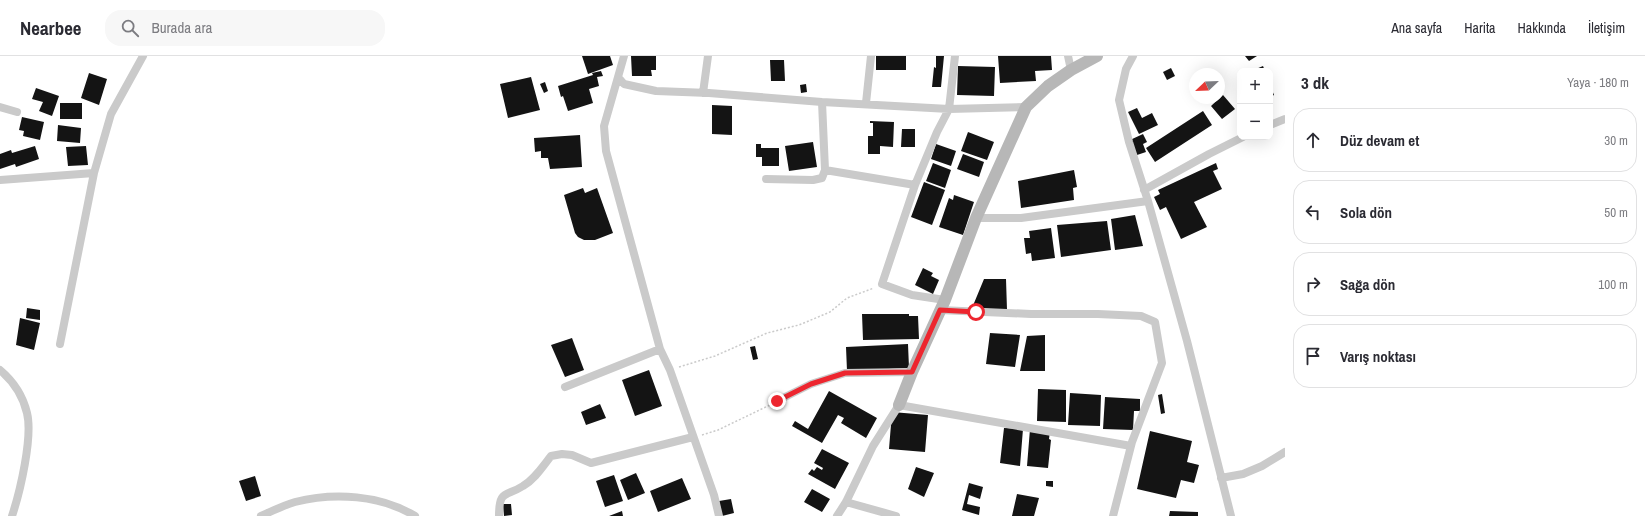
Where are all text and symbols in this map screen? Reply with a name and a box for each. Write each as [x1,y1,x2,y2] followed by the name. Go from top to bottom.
[105,10,385,46] search box
[20,15,81,41] text: Nearbee
[119,17,141,39] icon: search
[151,17,212,38] text: Burada ara
[1391,19,1442,37] text: Ana sayfa
[1464,19,1495,37] text: Harita
[1517,19,1566,37] text: Hakkında
[1588,19,1625,37] text: İletişim
[1189,68,1225,104] north arrow
[1237,68,1273,140] map controls
[1237,68,1273,104] button: +
[1301,71,1329,94] text: 3 dk
[1567,74,1629,91] text: Yaya · 180 m
[1237,104,1273,140] button: −
[1302,129,1324,151] icon: ahead
[1340,130,1419,151] text: Düz devam et
[1604,132,1628,149] text: 30 m
[1302,201,1324,223] icon: left
[1340,202,1392,223] text: Sola dön
[1604,204,1628,221] text: 50 m
[1302,273,1324,295] icon: right
[1340,274,1395,295] text: Sağa dön
[1598,276,1628,293] text: 100 m
[967,303,985,321] route start
[1302,345,1324,367] icon: arrive
[1340,346,1416,367] text: Varış noktası
[768,392,786,410] route end

